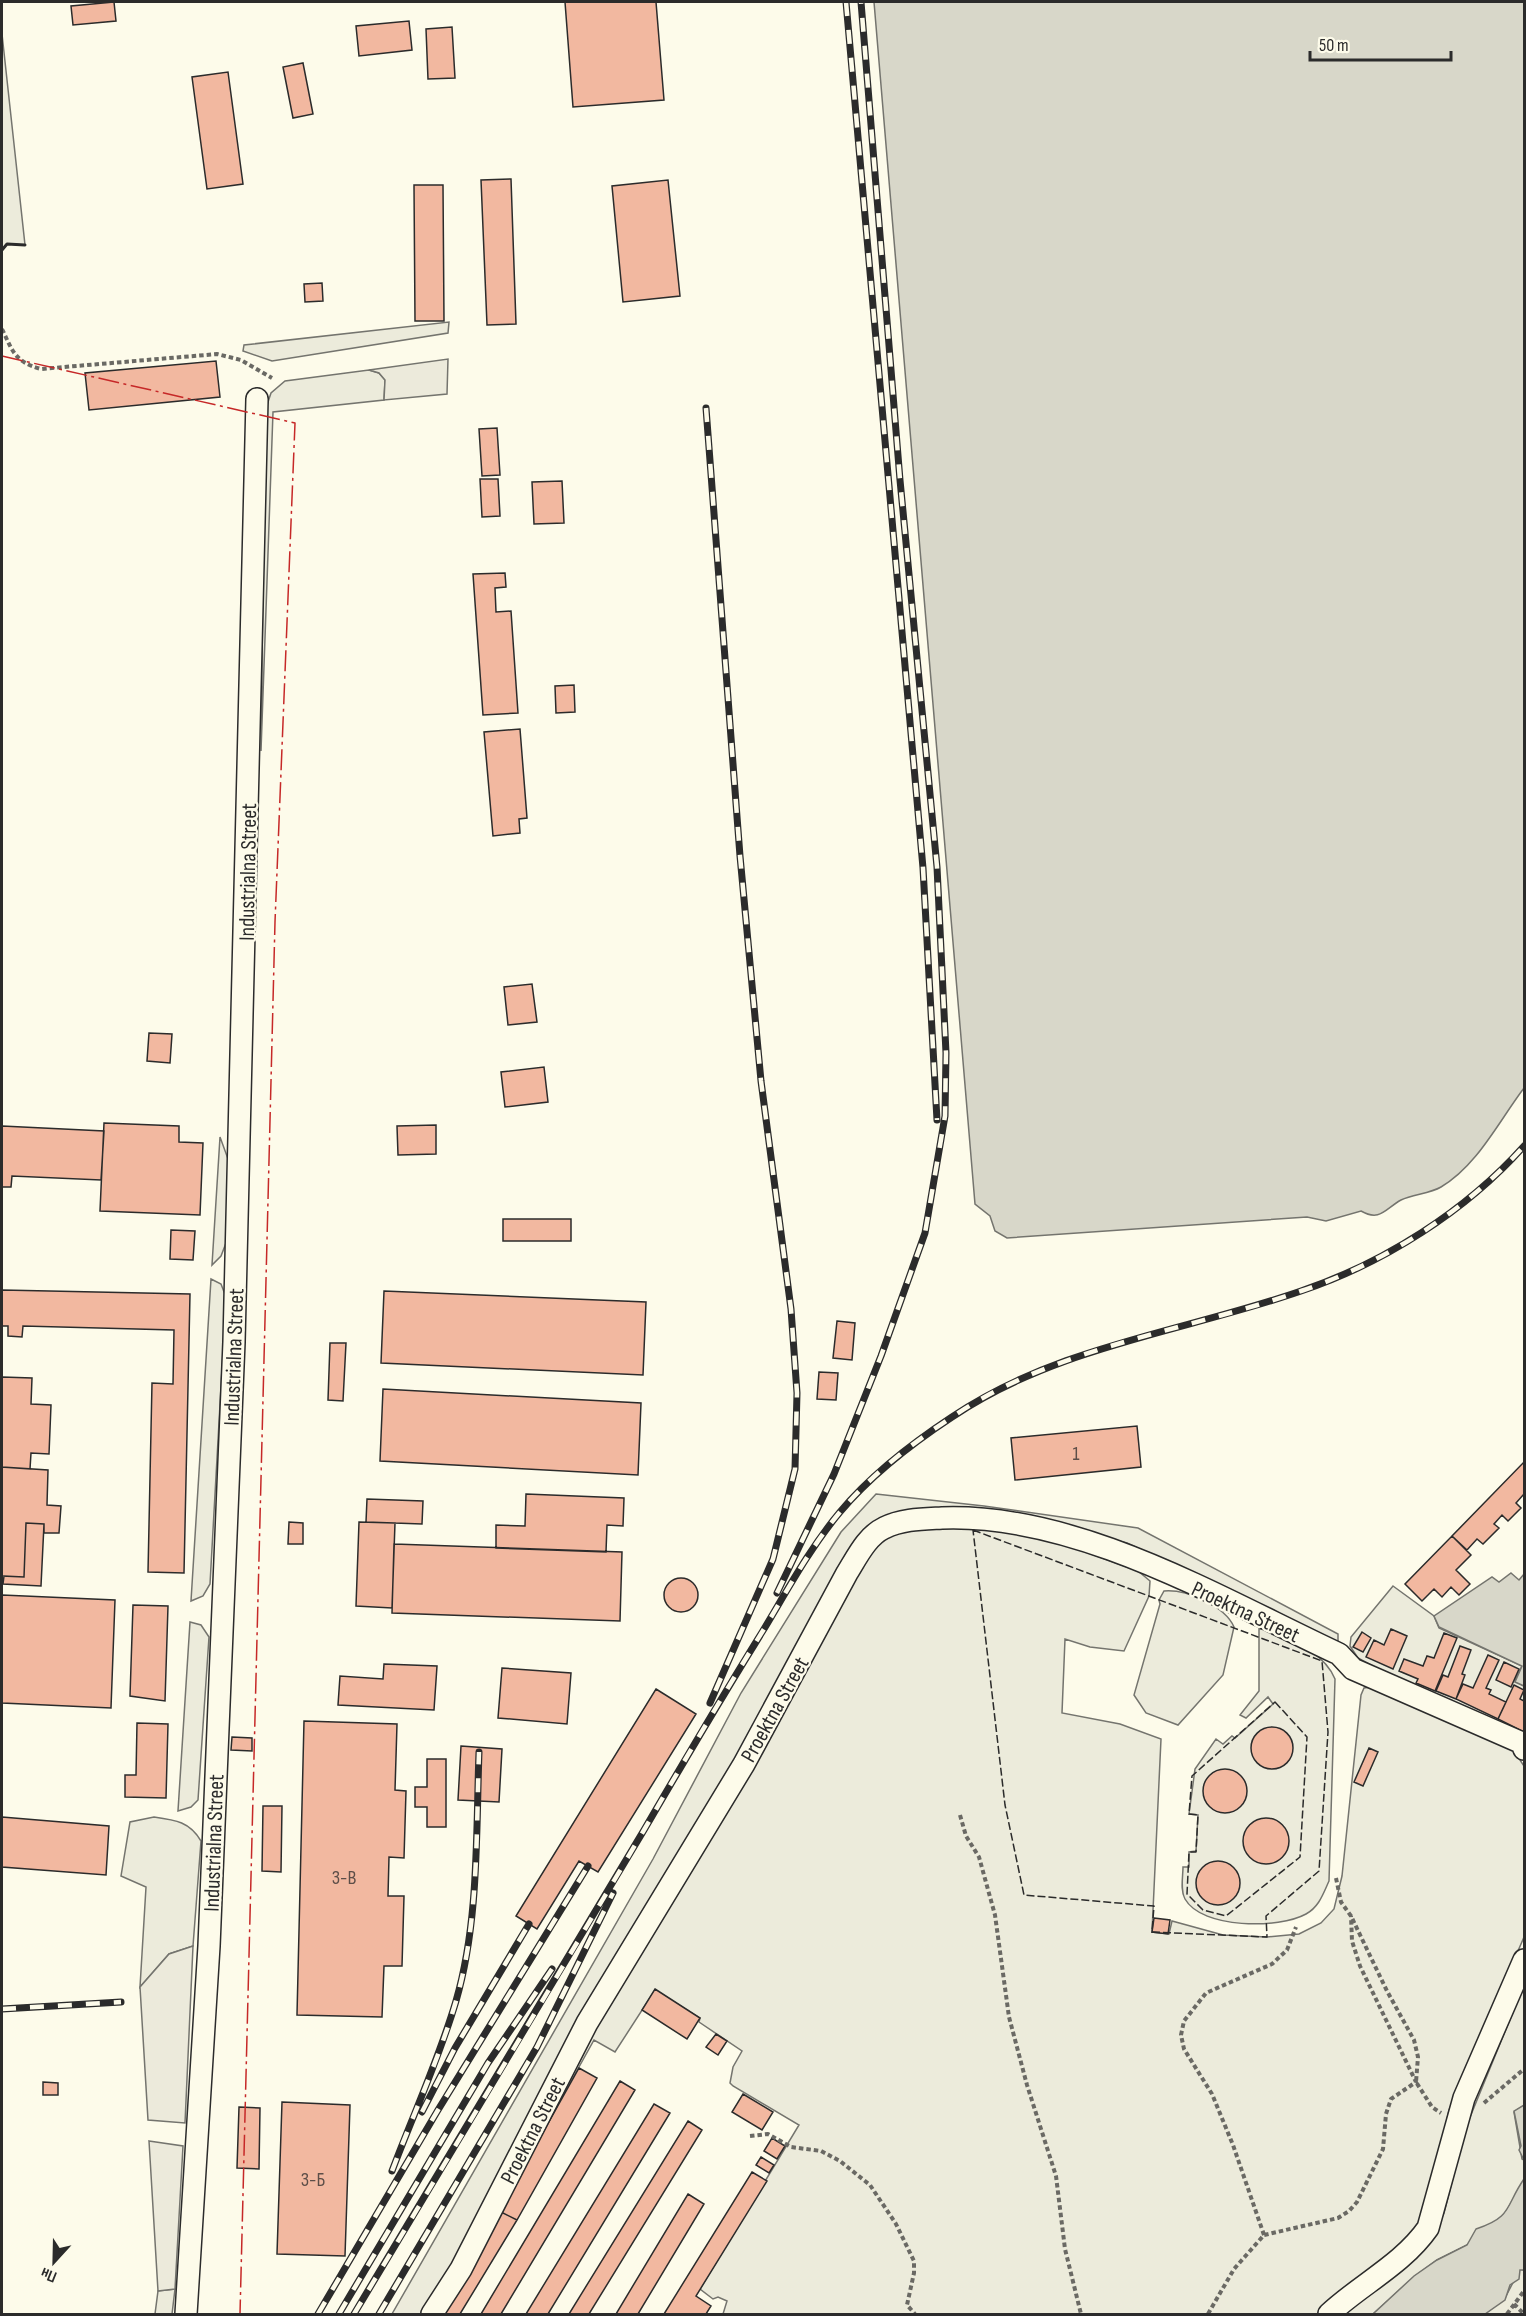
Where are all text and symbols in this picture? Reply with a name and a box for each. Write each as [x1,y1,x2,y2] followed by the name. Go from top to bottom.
[1310,24,1451,62] scale bar
[1319,35,1349,56] text: 50 m
[234,803,263,941] street label: Industrialna Street
[219,1288,250,1426] street label: Industrialna Street
[1073,1442,1080,1466] house number: 1
[1187,1576,1304,1649] street label: Proektna Street
[735,1652,815,1767] street label: Proektna Street
[199,1774,230,1912] street label: Industrialna Street
[332,1866,356,1890] house number: 3-В
[495,2073,572,2189] street label: Proektna Street
[301,2168,325,2192] house number: 3-Б
[24,2232,84,2292] north arrow
[38,2263,60,2286] text: Пн

